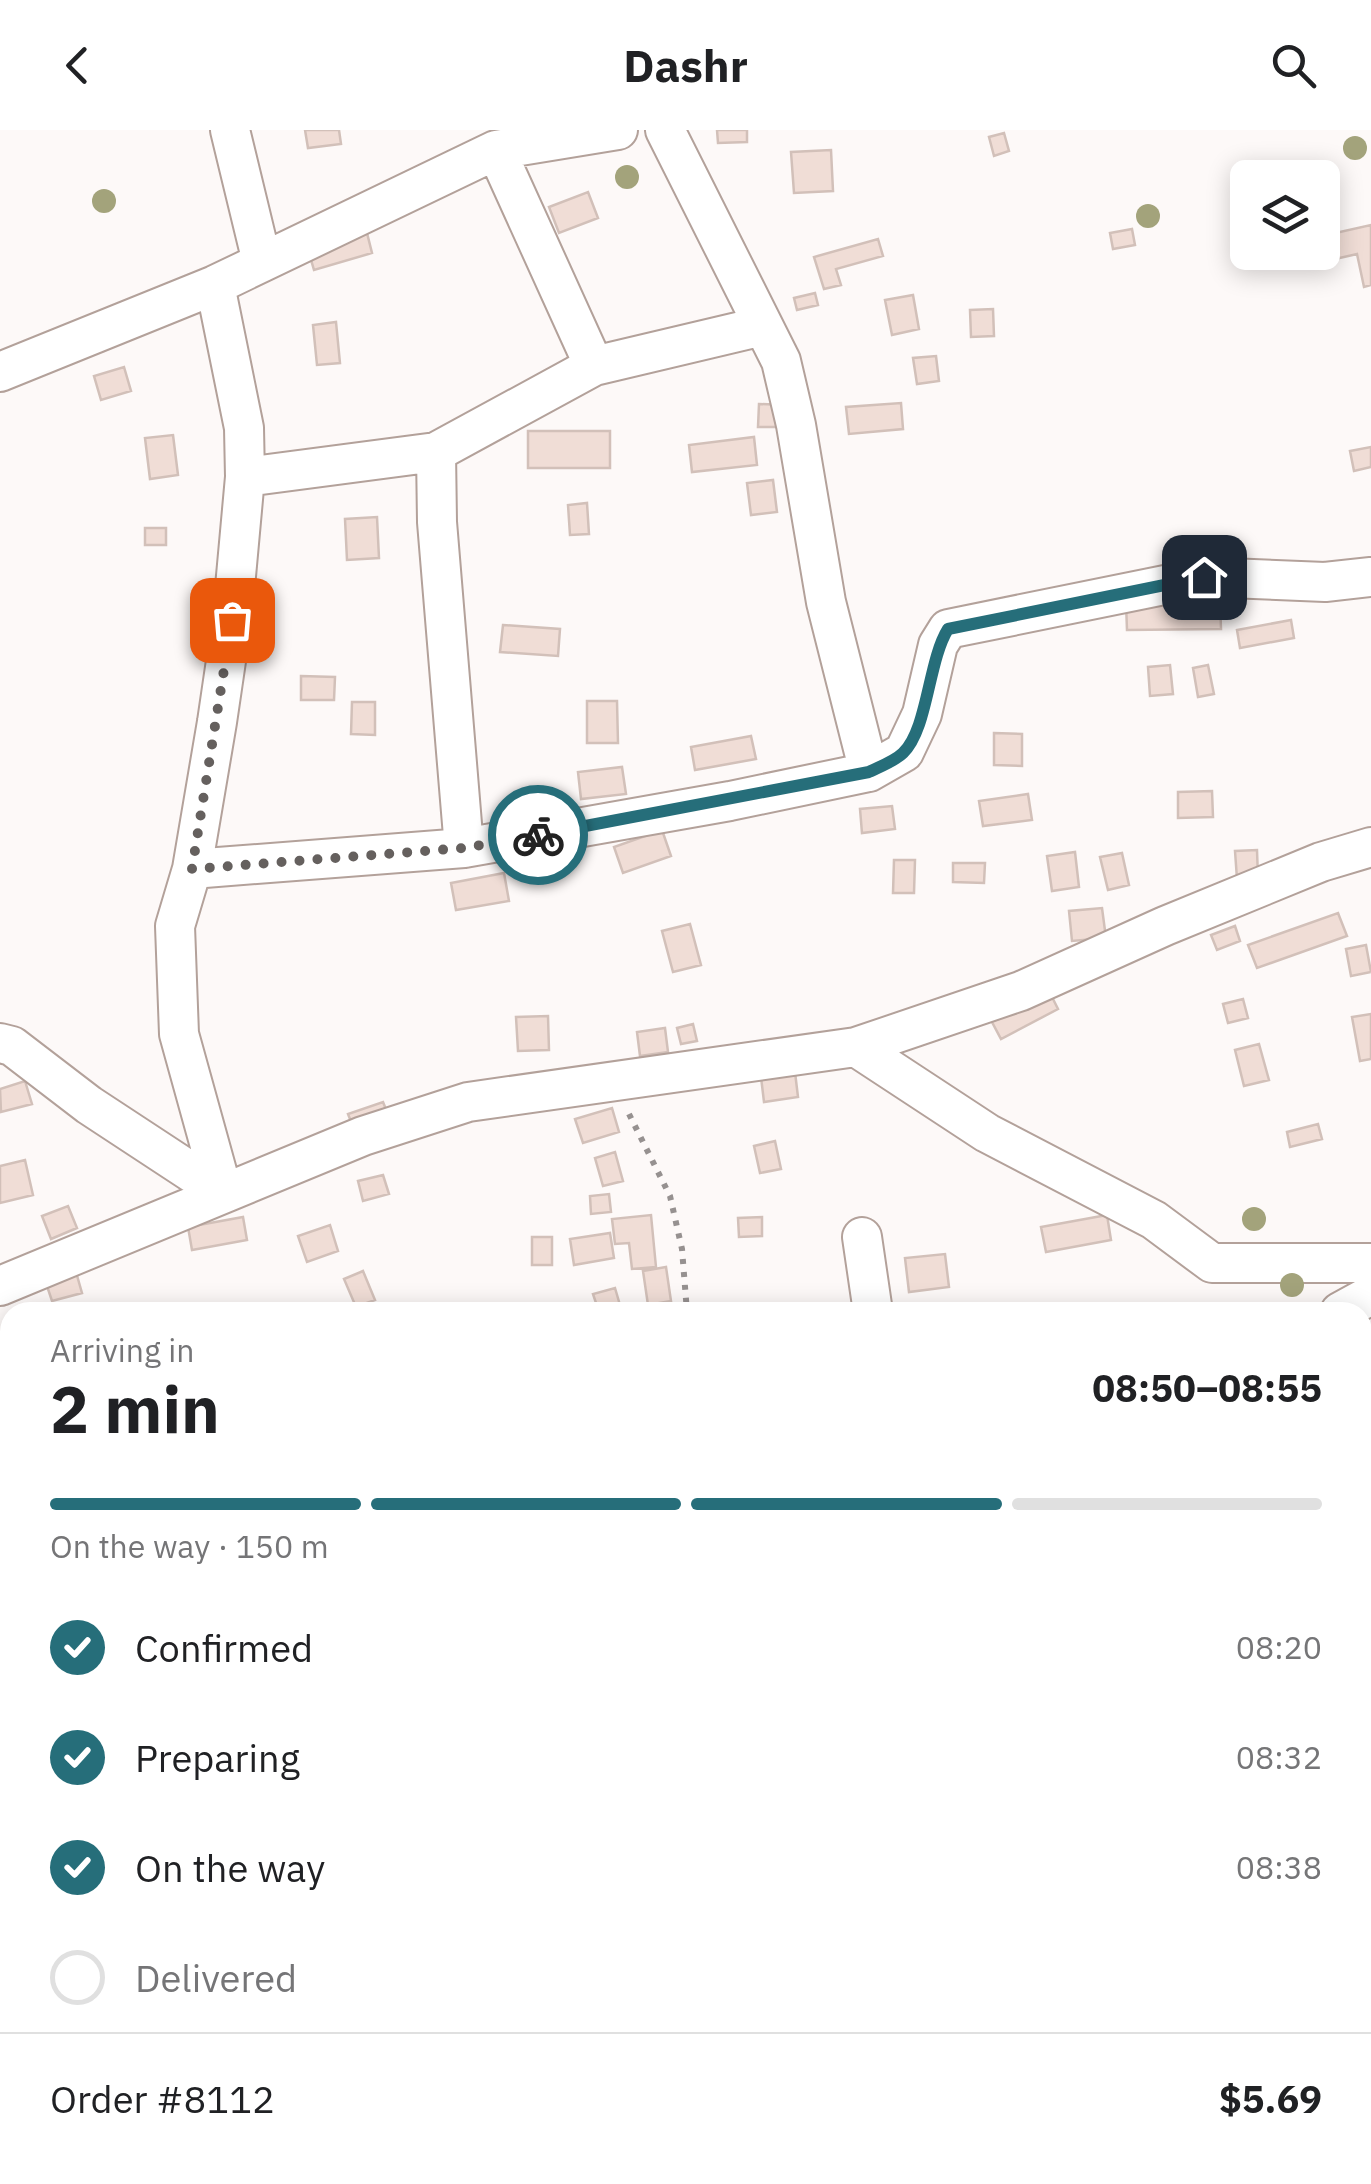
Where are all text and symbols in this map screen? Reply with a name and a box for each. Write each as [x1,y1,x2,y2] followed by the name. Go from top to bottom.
[623,36,748,94] text: Dashr
[50,38,105,93] icon: back
[1266,38,1321,93] icon: search
[1230,160,1340,270] map controls
[1230,160,1340,270] button: layers
[1162,535,1247,620] pin
[1177,550,1232,605] icon: home
[190,578,275,663] pin
[205,593,260,648] icon: bag
[488,785,588,885] courier
[511,808,566,863] icon: bike
[50,1329,195,1371] text: Arriving in
[1092,1363,1322,1412] text: 08:50–08:55
[50,1366,220,1451] text: 2 min
[50,1525,329,1567] text: On the way · 150 m
[50,1620,105,1675] icon: check
[135,1623,313,1672] text: Confirmed
[1236,1626,1322,1668] text: 08:20
[50,1730,105,1785] icon: check
[135,1733,300,1782] text: Preparing
[1236,1736,1322,1778] text: 08:32
[50,1840,105,1895] icon: check
[135,1843,325,1892] text: On the way
[1236,1846,1322,1888] text: 08:38
[135,1953,297,2002] text: Delivered
[50,2074,275,2123] text: Order #8112
[1219,2074,1322,2123] text: $5.69

